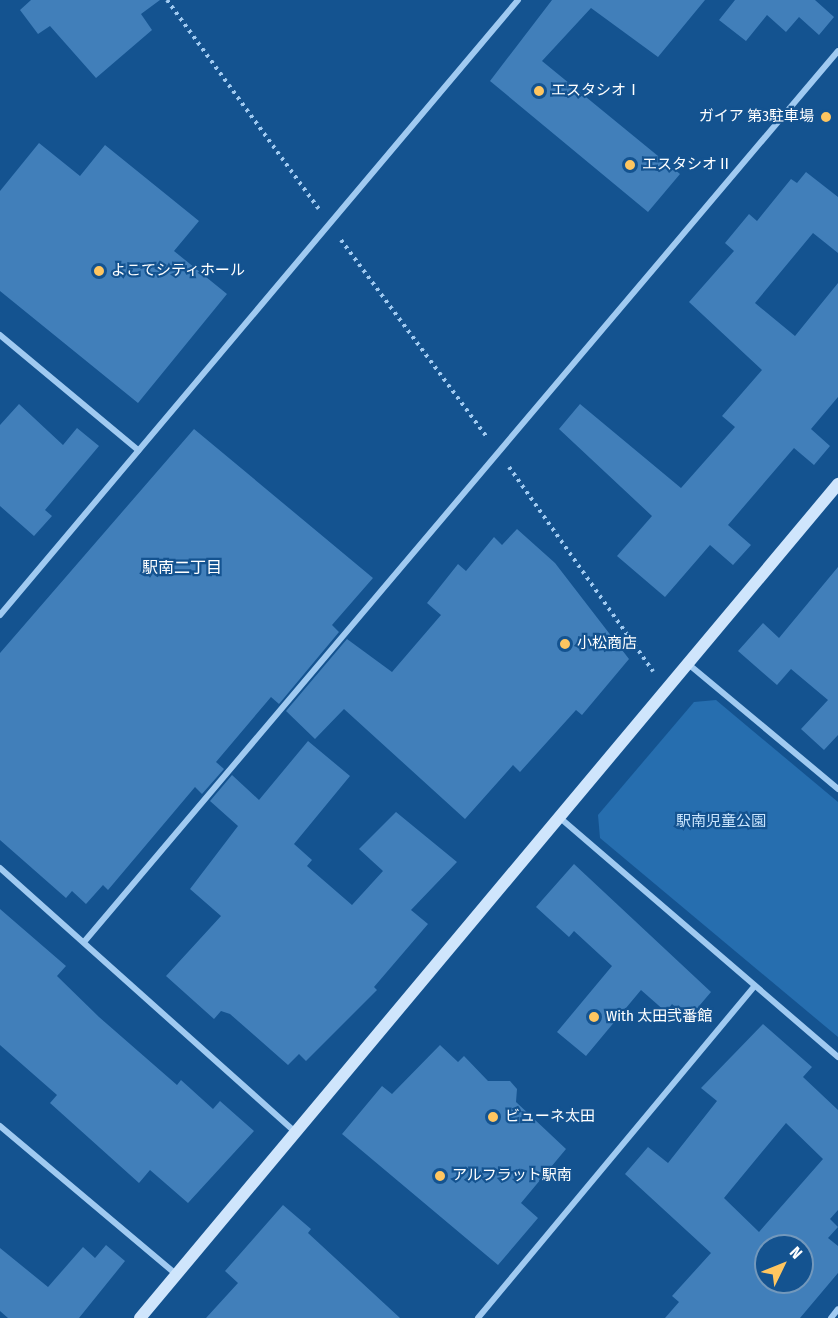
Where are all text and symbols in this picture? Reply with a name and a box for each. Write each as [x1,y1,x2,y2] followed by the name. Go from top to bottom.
[551,82,641,100] place label: エスタシオⅠ
[532,84,546,98] marker: エスタシオⅠ
[699,108,814,126] place label: ガイア 第3駐車場
[819,110,833,124] marker: ガイア 第3駐車場
[642,156,732,174] place label: エスタシオⅡ
[623,158,637,172] marker: エスタシオⅡ
[111,262,246,280] place label: よこてシティホール
[92,264,106,278] marker: よこてシティホール
[142,558,222,578] district label: 駅南二丁目
[577,635,637,653] place label: 小松商店
[558,637,572,651] marker: 小松商店
[676,813,766,831] park label: 駅南児童公園
[606,1008,712,1026] place label: With 太田弐番館
[587,1010,601,1024] marker: With 太田弐番館
[505,1108,595,1126] place label: ビューネ太田
[486,1110,500,1124] marker: ビューネ太田
[452,1167,572,1185] place label: アルフラット駅南
[433,1169,447,1183] marker: アルフラット駅南
[754,1234,814,1294] north arrow
[786,1243,806,1263] text: N

